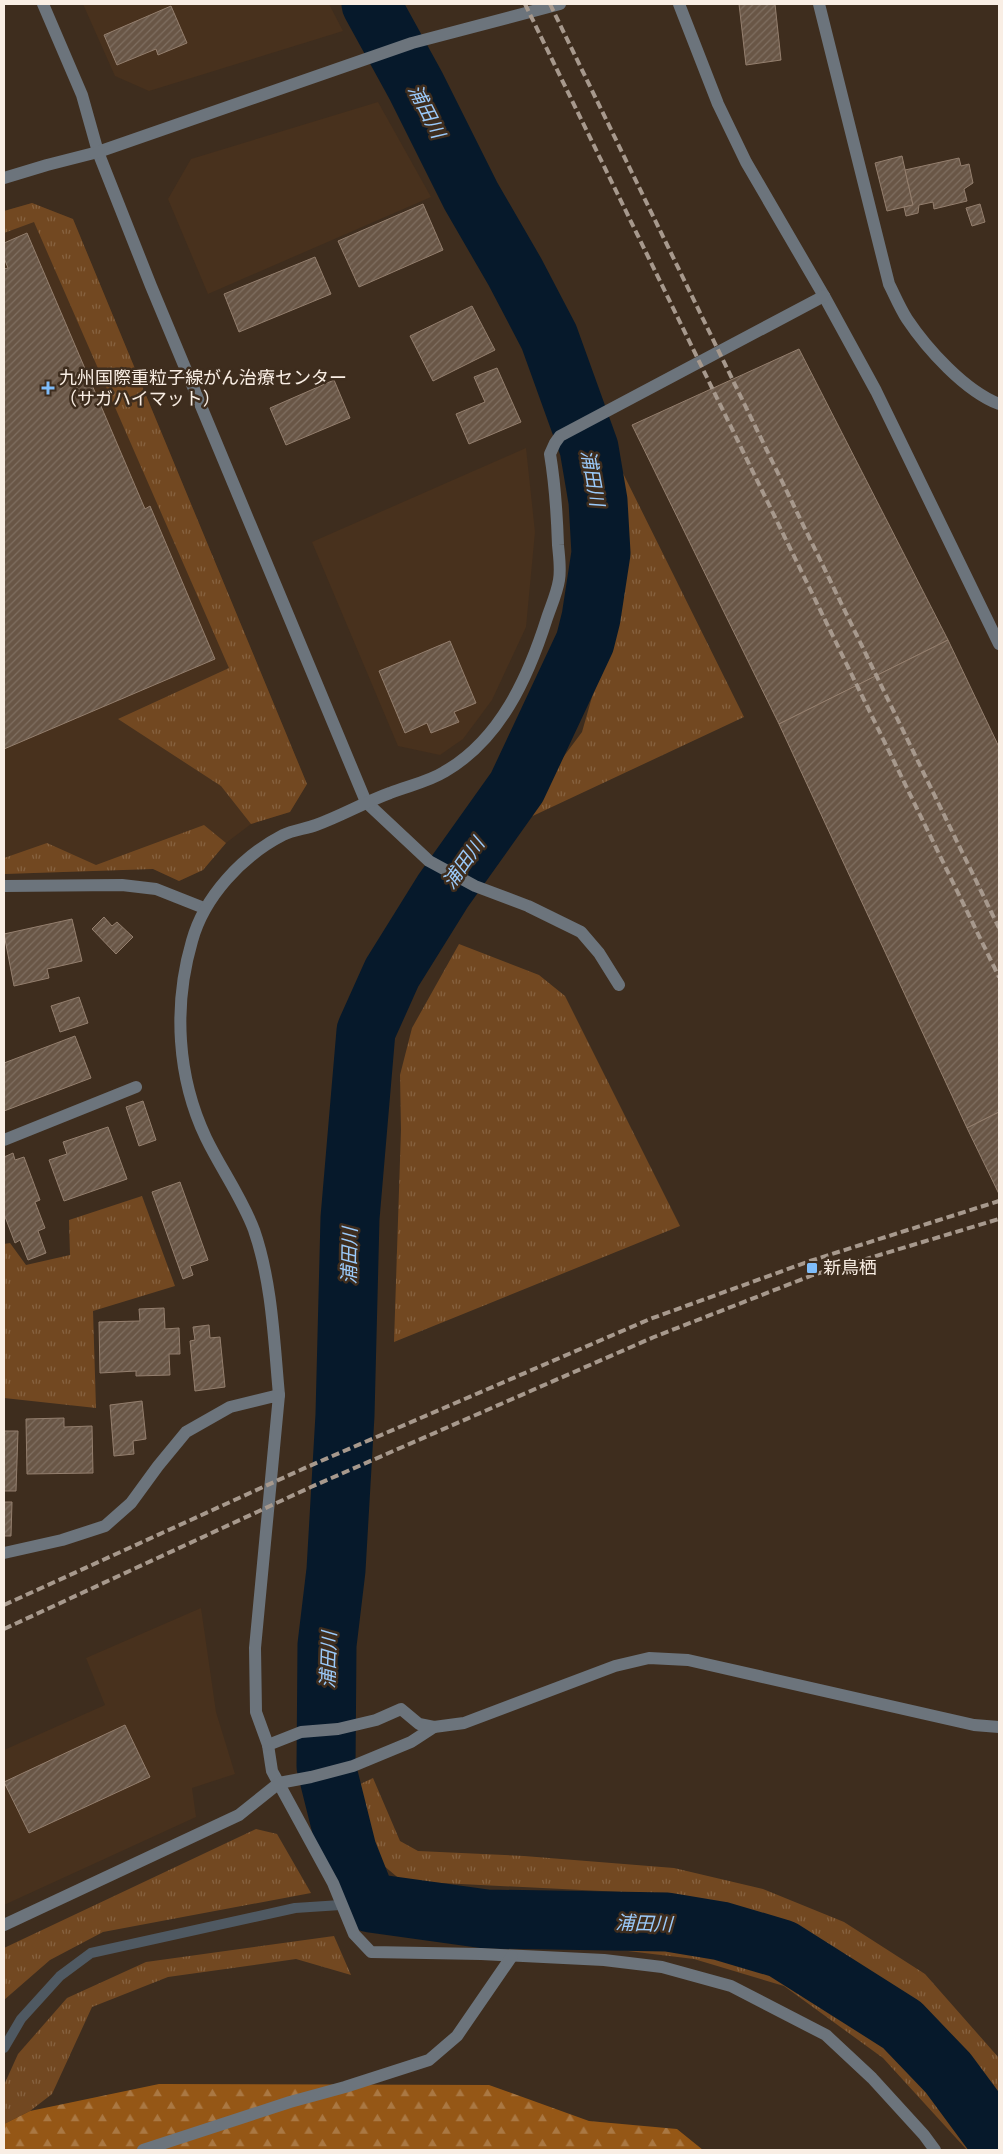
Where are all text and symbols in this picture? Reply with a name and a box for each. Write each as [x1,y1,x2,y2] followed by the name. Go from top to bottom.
[403,80,452,144] water label: 浦田川
[59,366,347,410] place label: 九州国際重粒子線がん治療センター （サガハイマット）
[41,381,55,395] marker: 九州国際重粒子線がん治療センター （サガハイマット）
[576,448,610,510] water label: 浦田川
[437,831,490,893] water label: 浦田川
[337,1225,362,1285] water label: 浦田川
[823,1256,877,1279] place label: 新鳥栖
[805,1261,819,1275] marker: 新鳥栖
[315,1629,341,1689] water label: 浦田川
[615,1910,675,1936] water label: 浦田川

